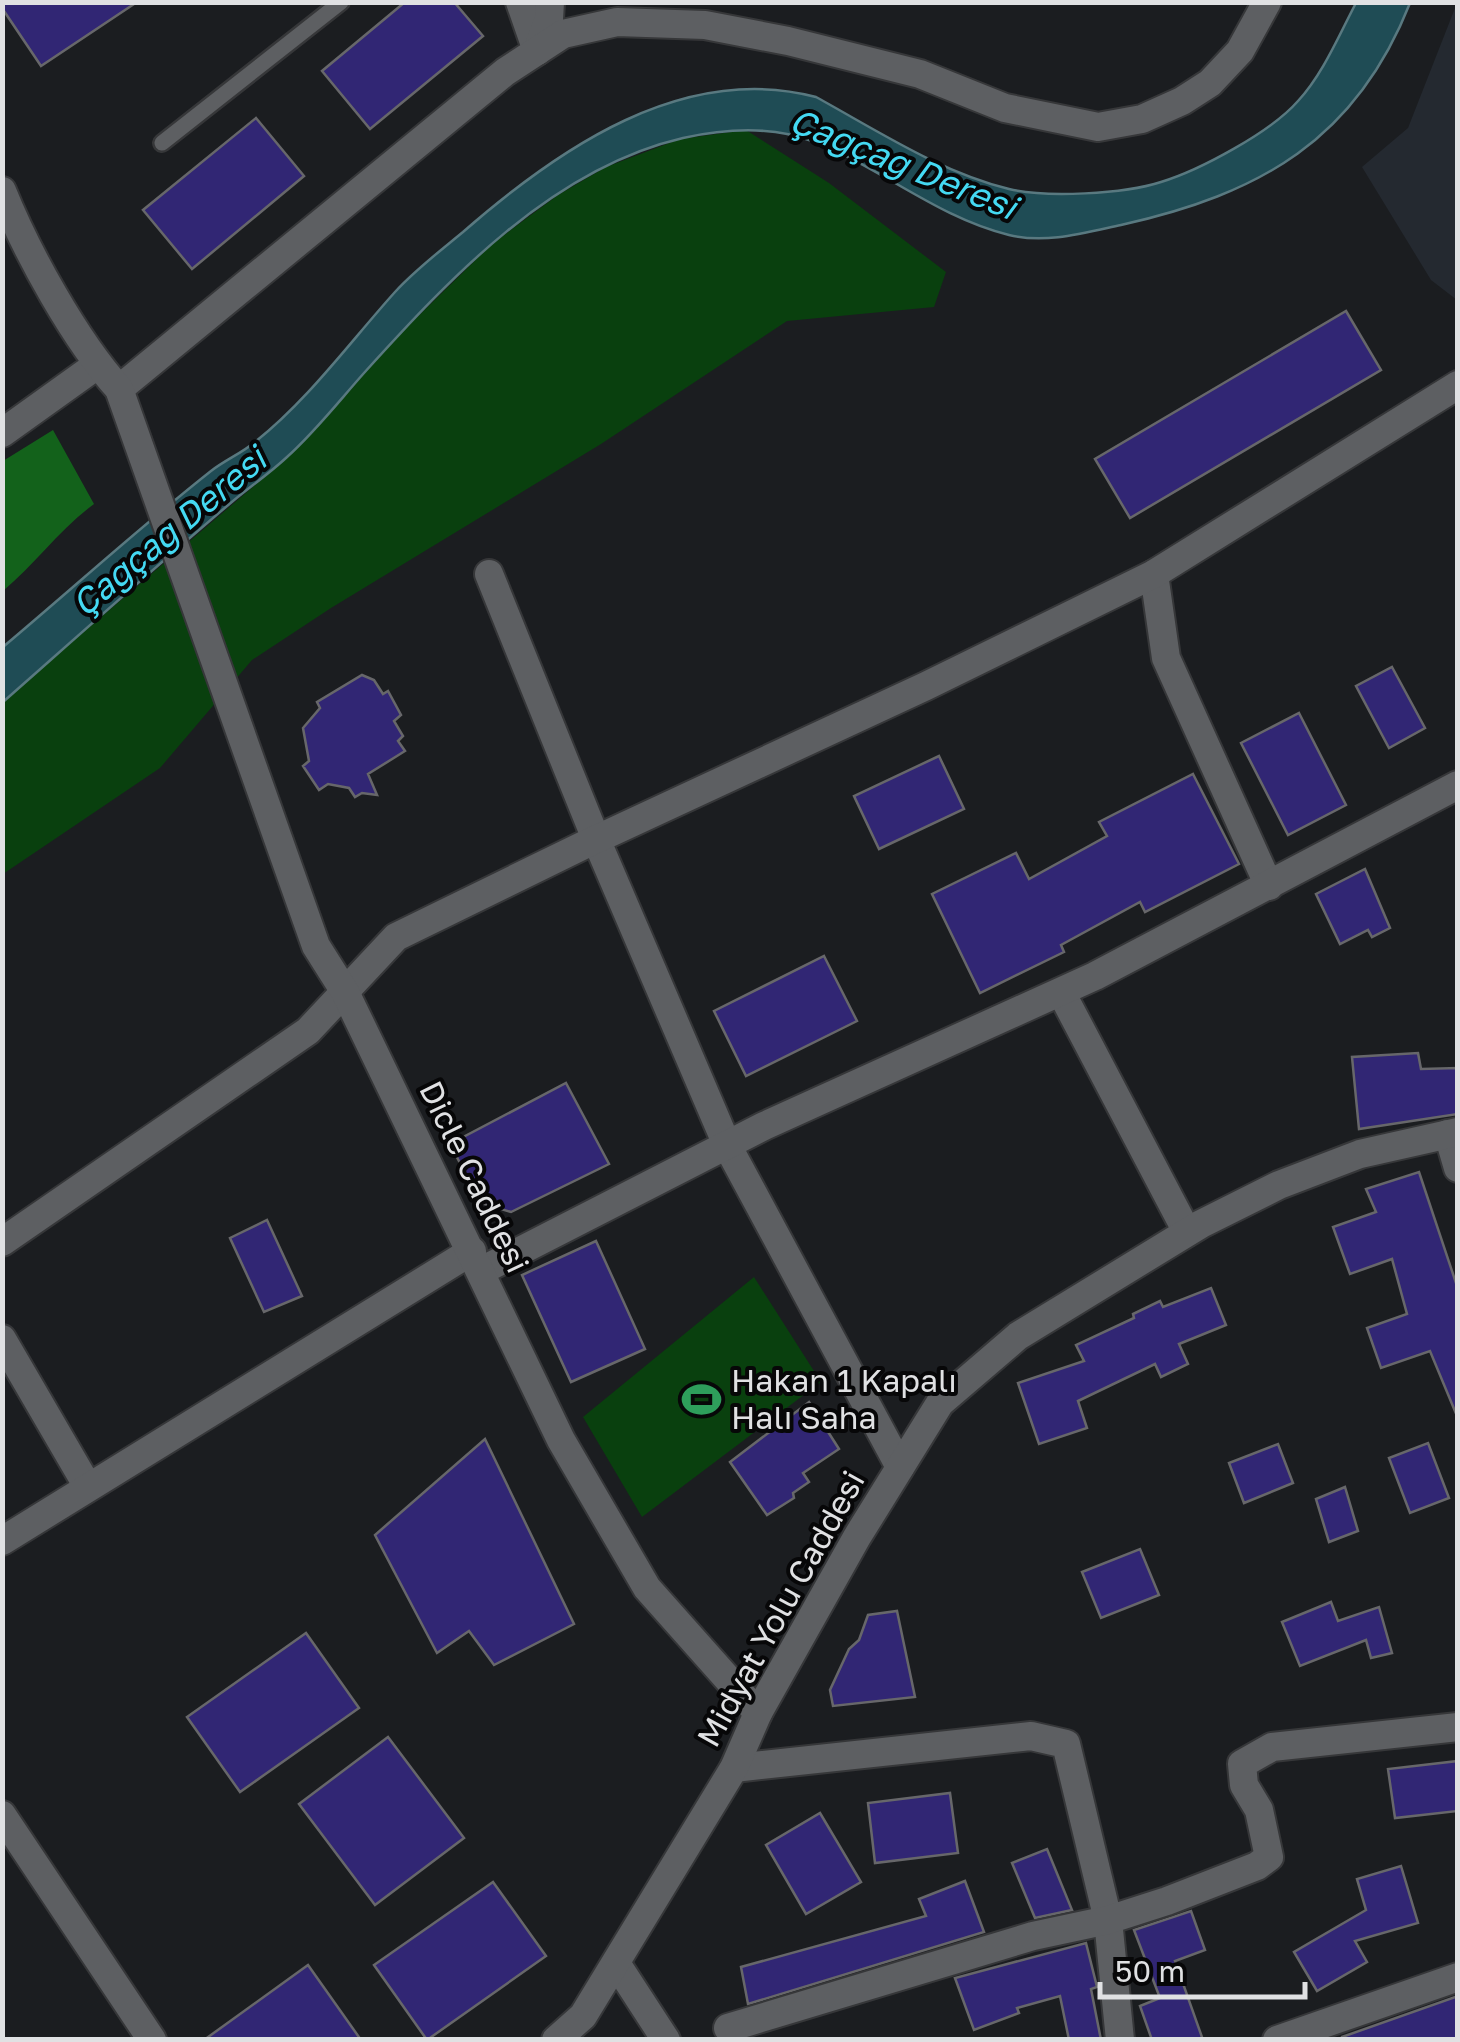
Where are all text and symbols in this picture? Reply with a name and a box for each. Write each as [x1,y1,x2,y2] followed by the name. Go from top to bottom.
[784,99,1026,229] water label: Çağçağ Deresi
[63,436,277,625] water label: Çağçağ Deresi
[412,1075,538,1278] street label: Dicle Caddesi
[731,1361,957,1436] place label: Hakan 1 Kapalı Halı Saha
[680,1378,722,1420] sports icon: Hakan 1 Kapalı Halı Saha
[689,1464,872,1753] street label: Midyat Yolu Caddesi
[1100,1937,1305,1999] scale bar
[1115,1953,1185,1989] text: 50 m

